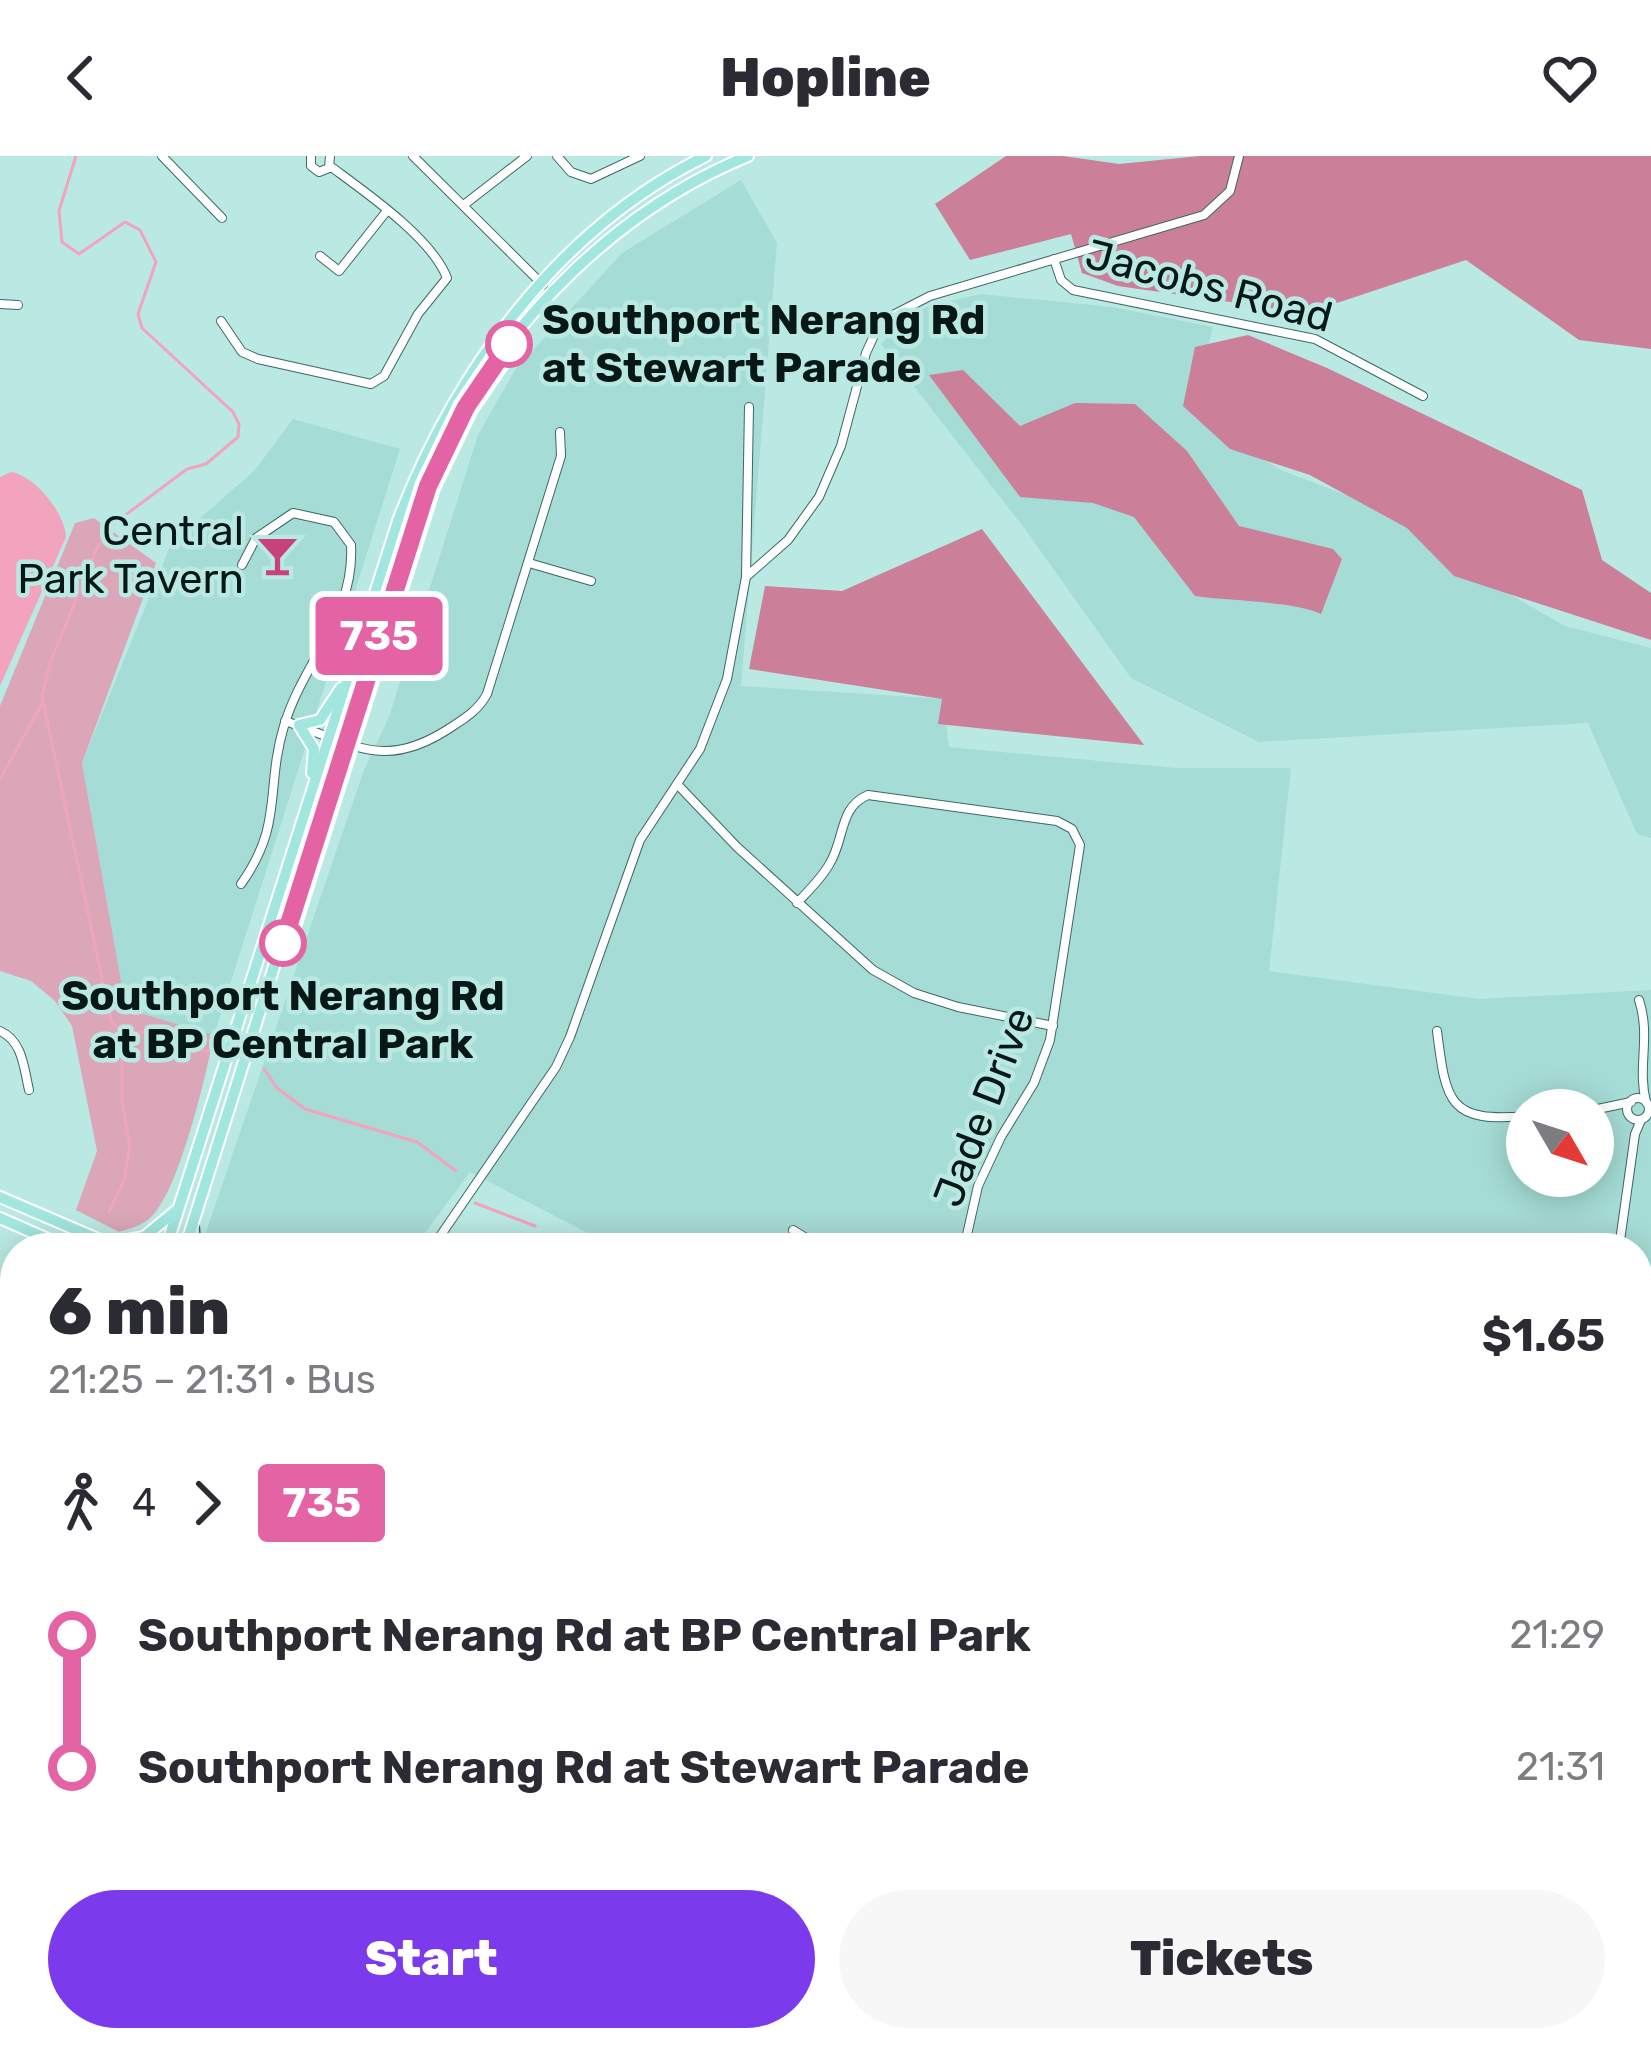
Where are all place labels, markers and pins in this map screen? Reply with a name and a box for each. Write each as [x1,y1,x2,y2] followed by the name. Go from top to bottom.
[542,295,986,393] place label: Southport Nerang Rd at Stewart Parade
[487,322,531,366] marker: Southport Nerang Rd at Stewart Parade
[17,506,244,604] place label: Central Park Tavern
[255,532,301,578] bar icon: Central Park Tavern
[261,921,305,965] marker: Southport Nerang Rd at BP Central Park
[61,971,505,1069] place label: Southport Nerang Rd at BP Central Park

